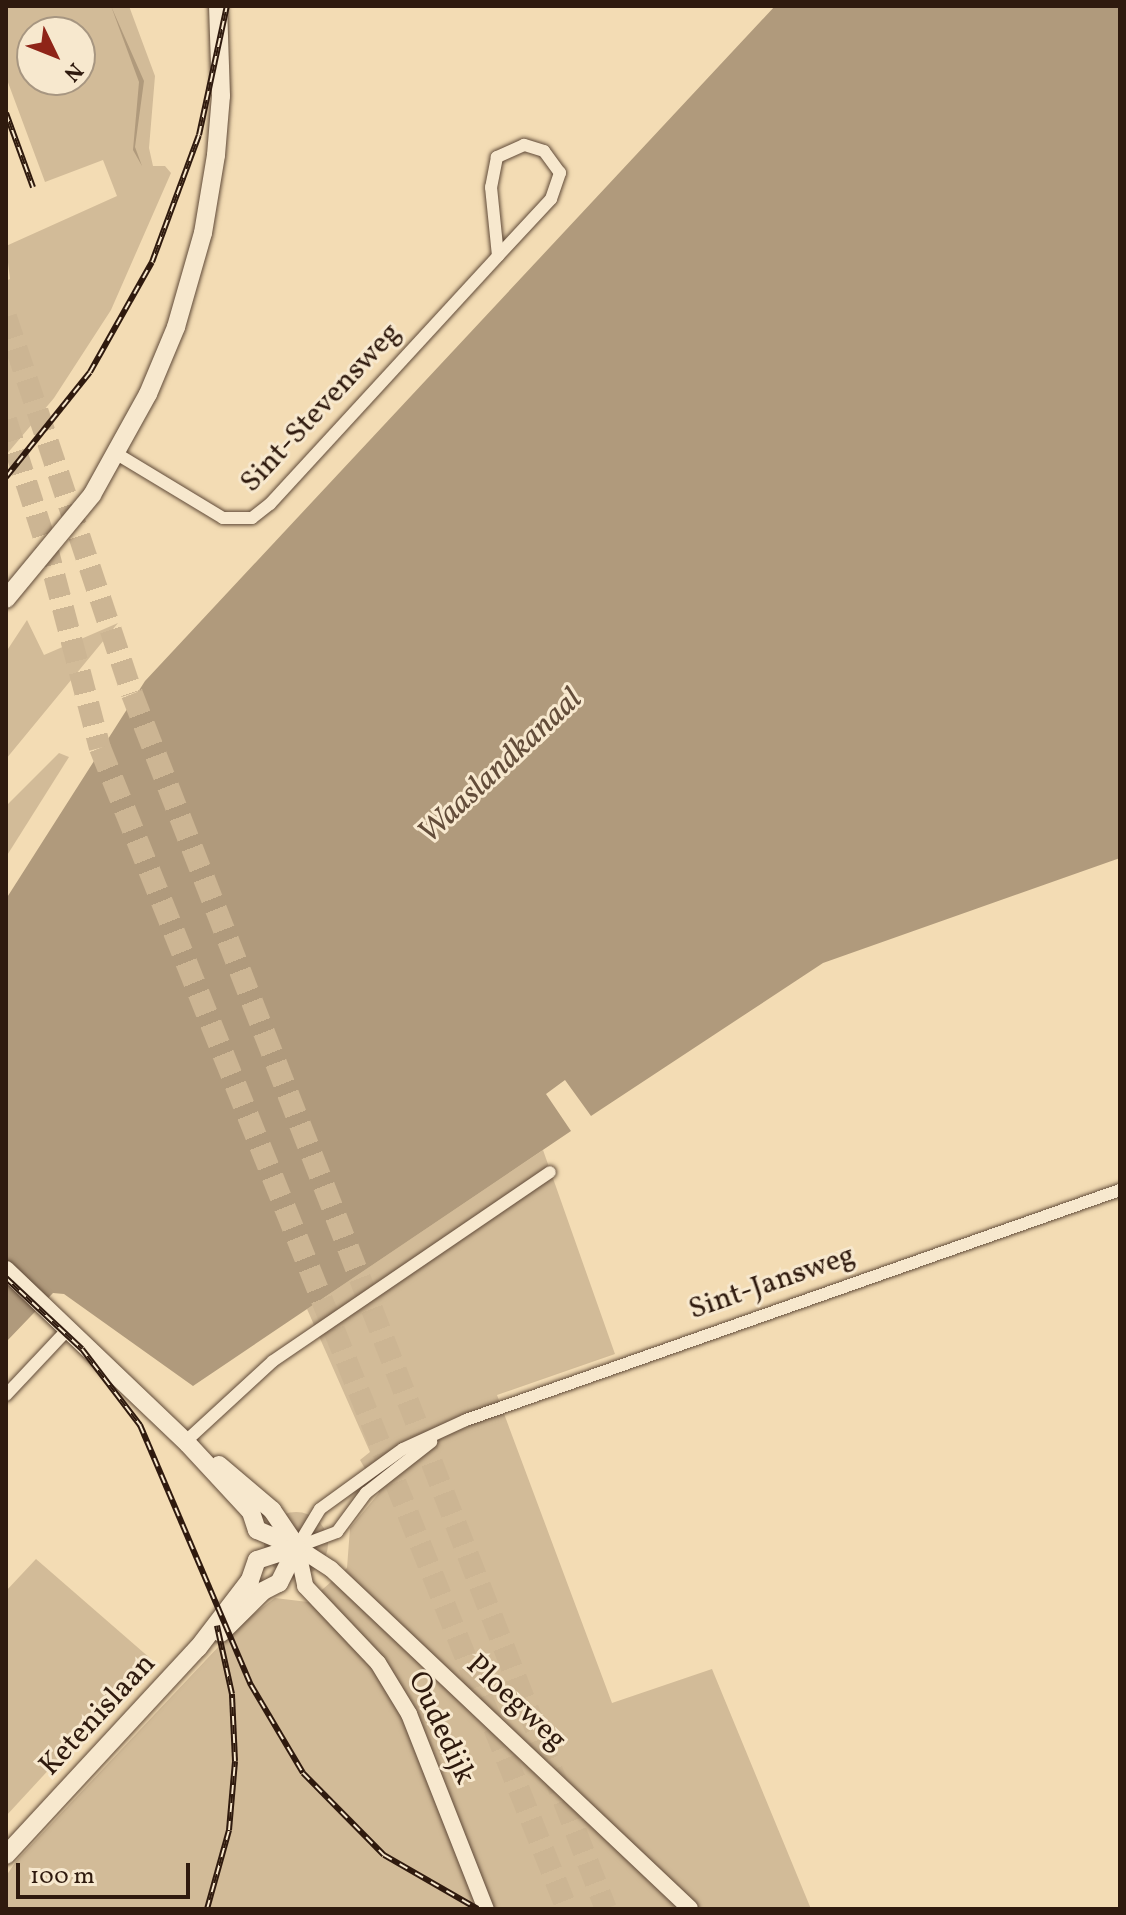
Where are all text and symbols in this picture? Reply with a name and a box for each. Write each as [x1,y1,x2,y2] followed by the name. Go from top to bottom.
[16,16,96,96] north arrow
[56,55,89,88] text: N
[233,316,409,500] street label: Sint-Stevensweg
[411,681,591,853] water label: Waaslandkanaal
[684,1238,860,1328] street label: Sint-Jansweg
[32,1646,164,1784] street label: Ketenislaan
[458,1647,574,1759] street label: Ploegweg
[399,1666,483,1790] street label: Oudedijk
[20,1847,194,1897] scale bar
[30,1860,95,1894] text: 100 m

